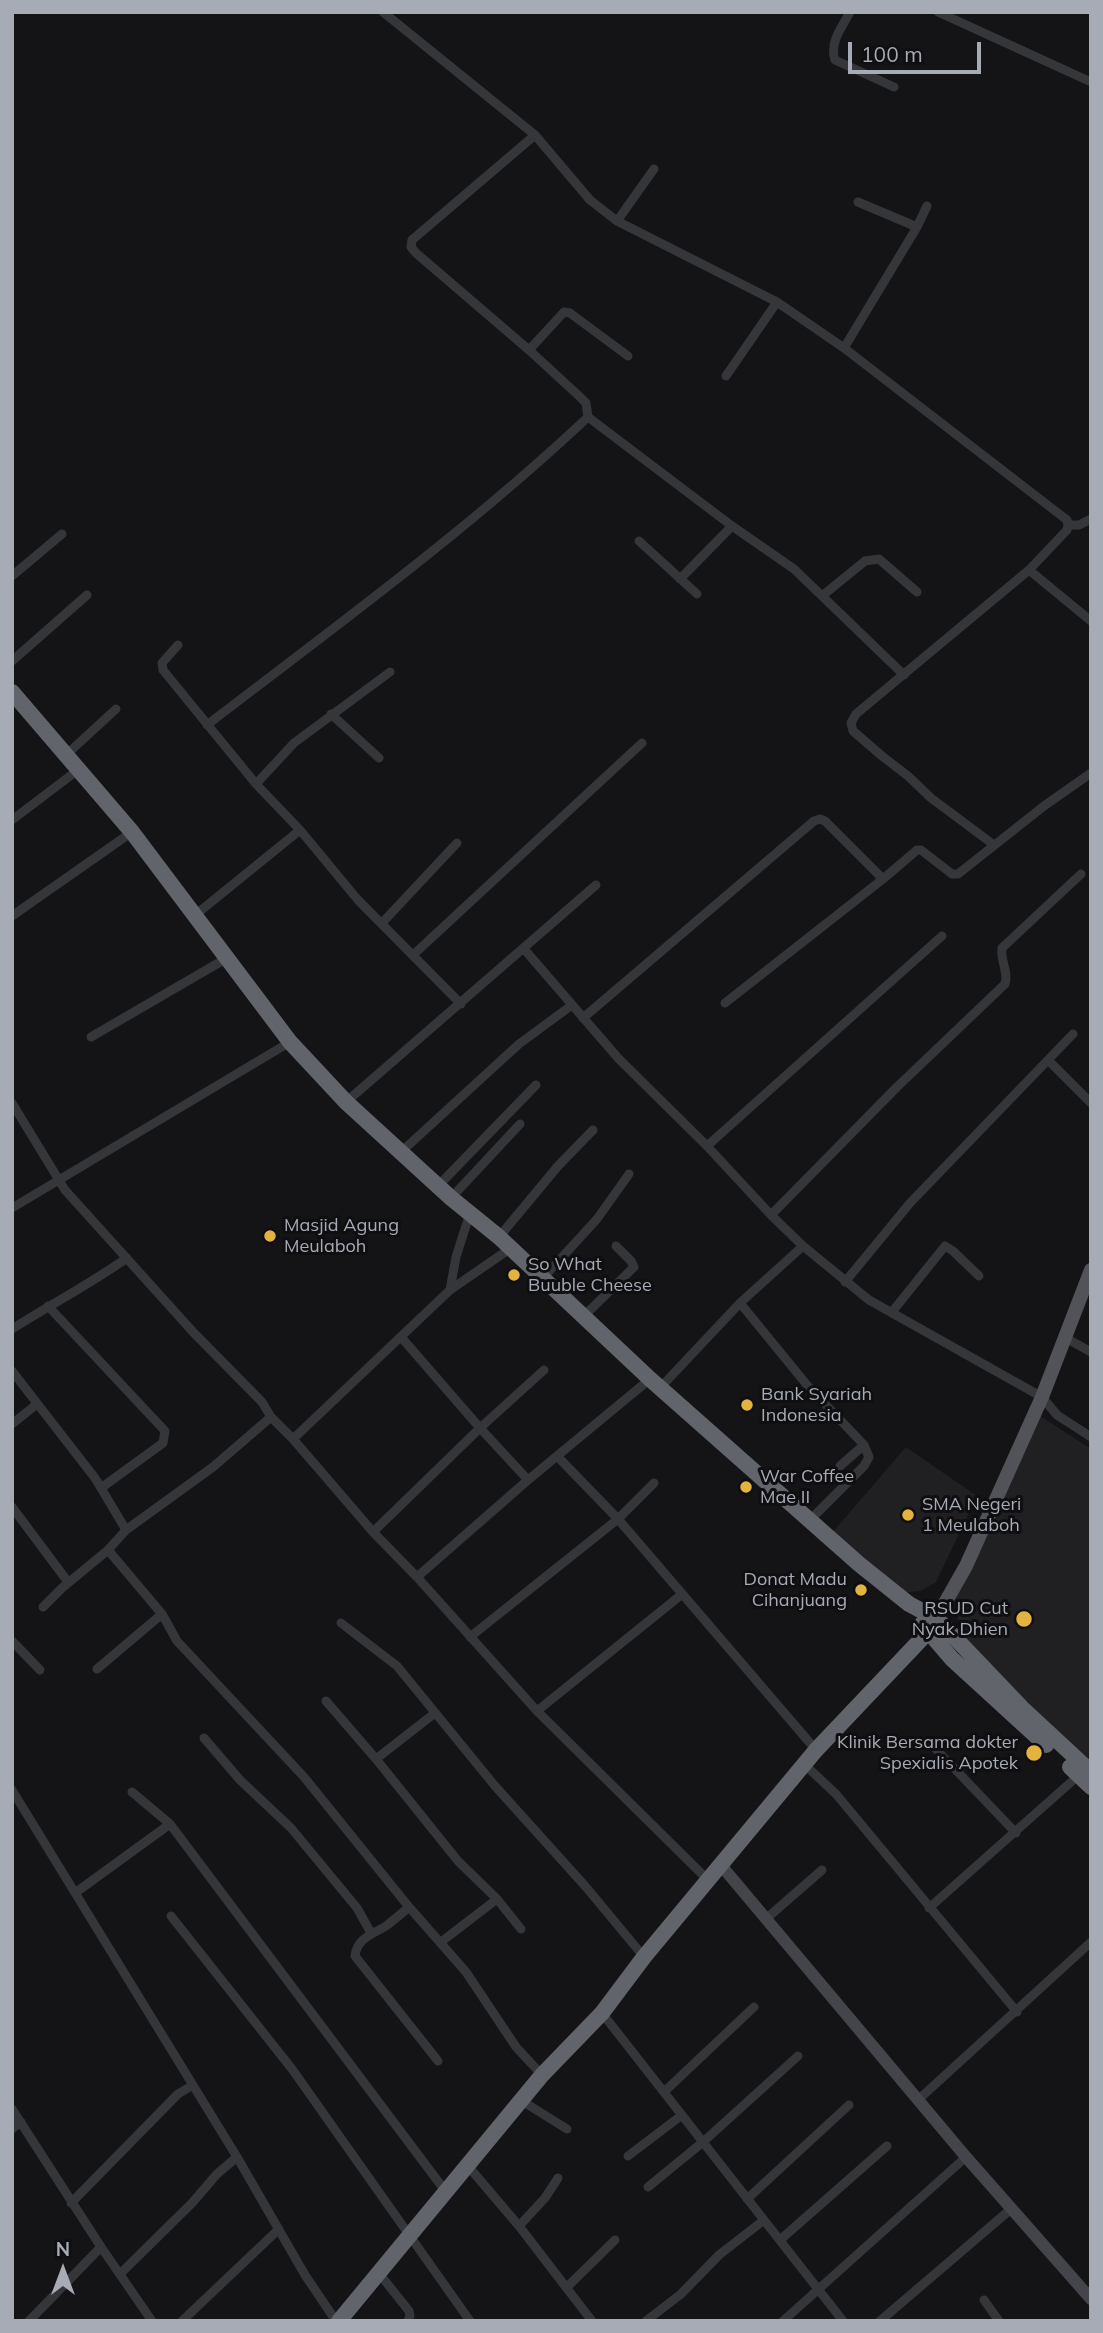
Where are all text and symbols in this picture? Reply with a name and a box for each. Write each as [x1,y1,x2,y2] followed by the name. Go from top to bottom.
[851,28,984,72] scale bar
[861,41,923,67] text: 100 m
[284,1215,399,1258] place label: Masjid Agung Meulaboh
[262,1228,278,1244] marker: Masjid Agung Meulaboh
[528,1254,652,1296] place label: So What Buuble Cheese
[506,1267,522,1283] marker: So What Buuble Cheese
[761,1384,872,1426] place label: Bank Syariah Indonesia
[739,1397,755,1413] marker: Bank Syariah Indonesia
[760,1466,854,1508] place label: War Coffee Mae II
[738,1479,754,1495] marker: War Coffee Mae II
[922,1494,1021,1536] place label: SMA Negeri 1 Meulaboh
[900,1507,916,1523] marker: SMA Negeri 1 Meulaboh
[744,1569,847,1612] place label: Donat Madu Cihanjuang
[853,1582,869,1598] marker: Donat Madu Cihanjuang
[912,1598,1008,1640] place label: RSUD Cut Nyak Dhien
[1014,1609,1034,1629] marker: RSUD Cut Nyak Dhien
[837,1732,1018,1774] place label: Klinik Bersama dokter Spexialis Apotek
[1024,1743,1044,1763] marker: Klinik Bersama dokter Spexialis Apotek
[28,2235,98,2305] north arrow
[56,2237,70,2261] text: N

